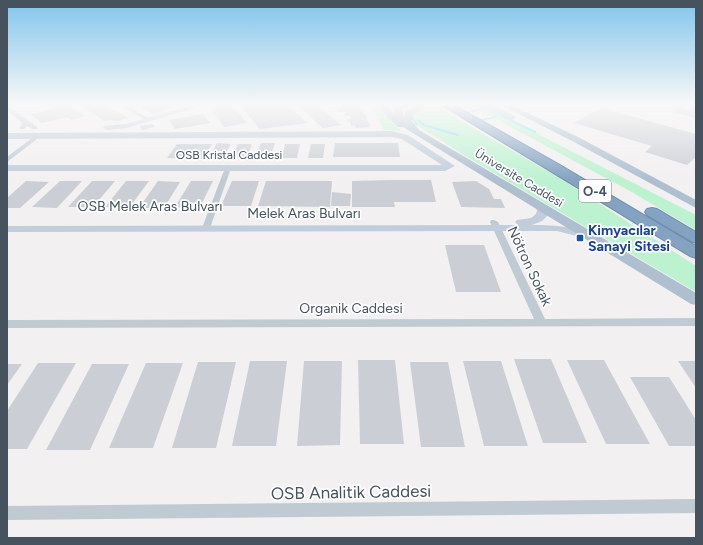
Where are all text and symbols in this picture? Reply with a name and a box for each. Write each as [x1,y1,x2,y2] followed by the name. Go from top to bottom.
[472,146,566,210] street label: Üniversite Caddesi
[176,148,282,162] street label: OSB Kristal Caddesi
[579,180,611,202] road number: O-4
[78,198,222,215] street label: OSB Melek Aras Bulvarı
[247,205,361,222] street label: Melek Aras Bulvarı
[588,222,670,255] place label: Kimyacılar Sanayi Sitesi
[504,224,555,309] street label: Nötron Sokak
[575,233,585,243] marker: Kimyacılar Sanayi Sitesi
[299,300,403,317] street label: Organik Caddesi
[271,481,431,503] street label: OSB Analitik Caddesi

